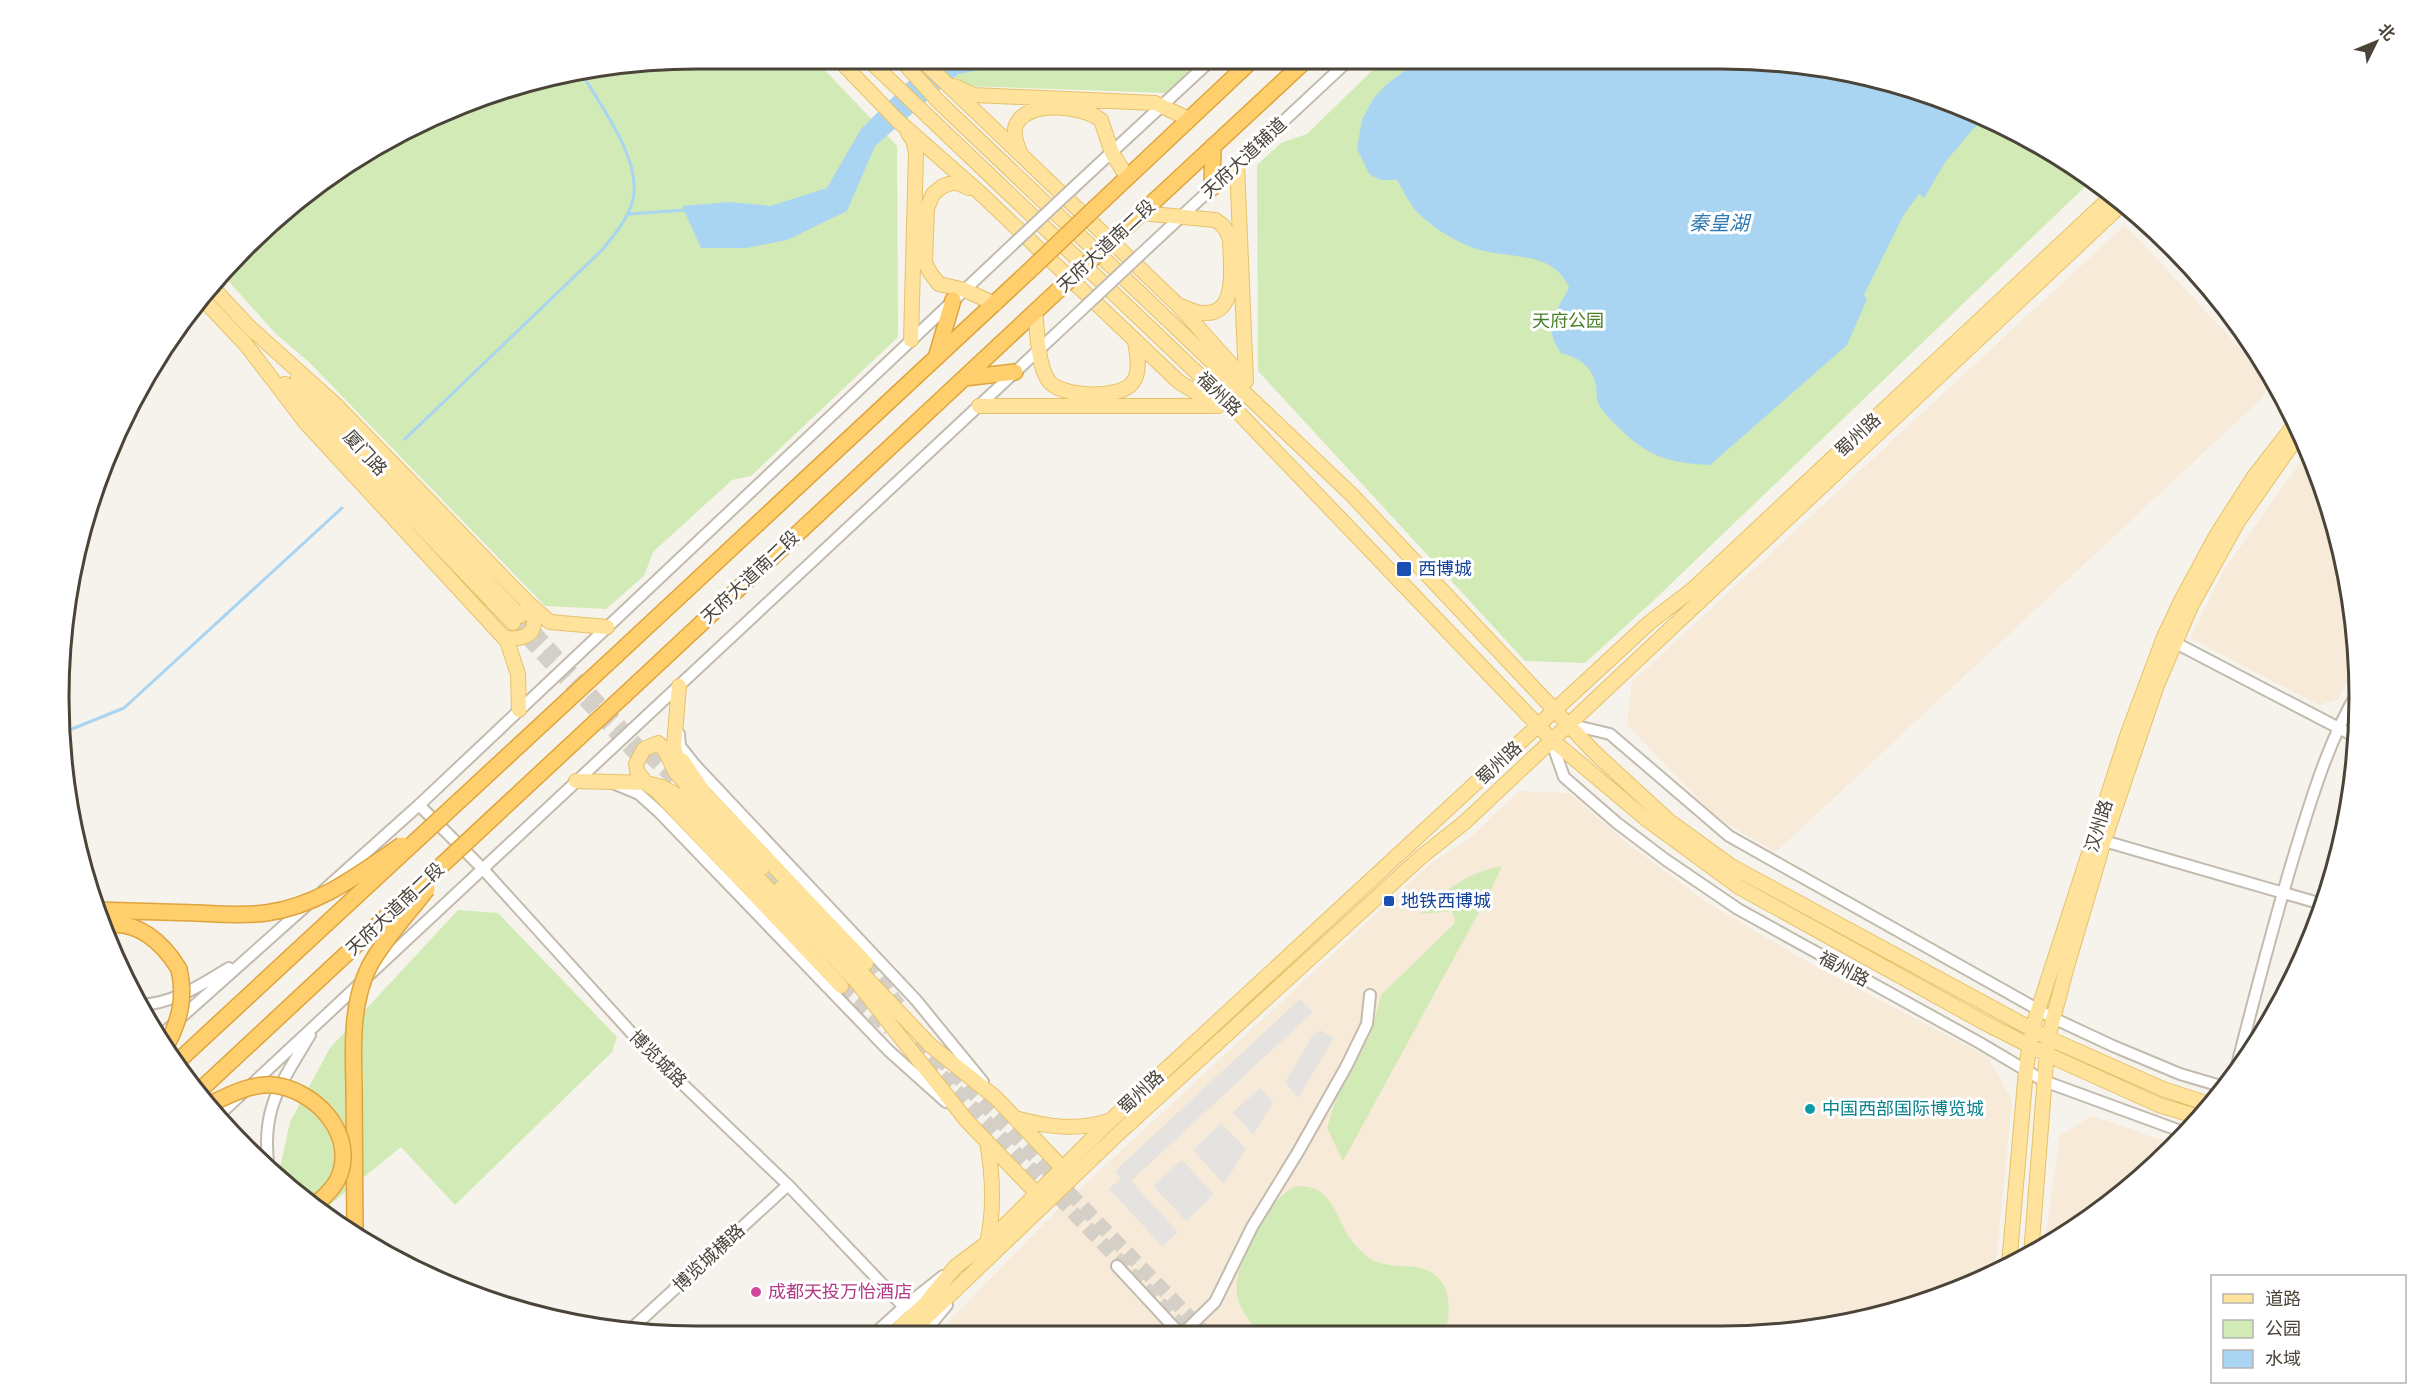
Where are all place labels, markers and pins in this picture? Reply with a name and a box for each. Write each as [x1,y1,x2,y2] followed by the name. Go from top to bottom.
[1418,558,1472,580] place label: 西博城
[1395,560,1413,578] marker: 西博城
[1401,890,1491,912] place label: 地铁西博城
[1382,894,1396,908] marker: 地铁西博城
[1822,1098,1984,1120] place label: 中国西部国际博览城
[1803,1102,1817,1116] marker: 中国西部国际博览城
[768,1281,912,1303] place label: 成都天投万怡酒店
[749,1285,763,1299] marker: 成都天投万怡酒店

